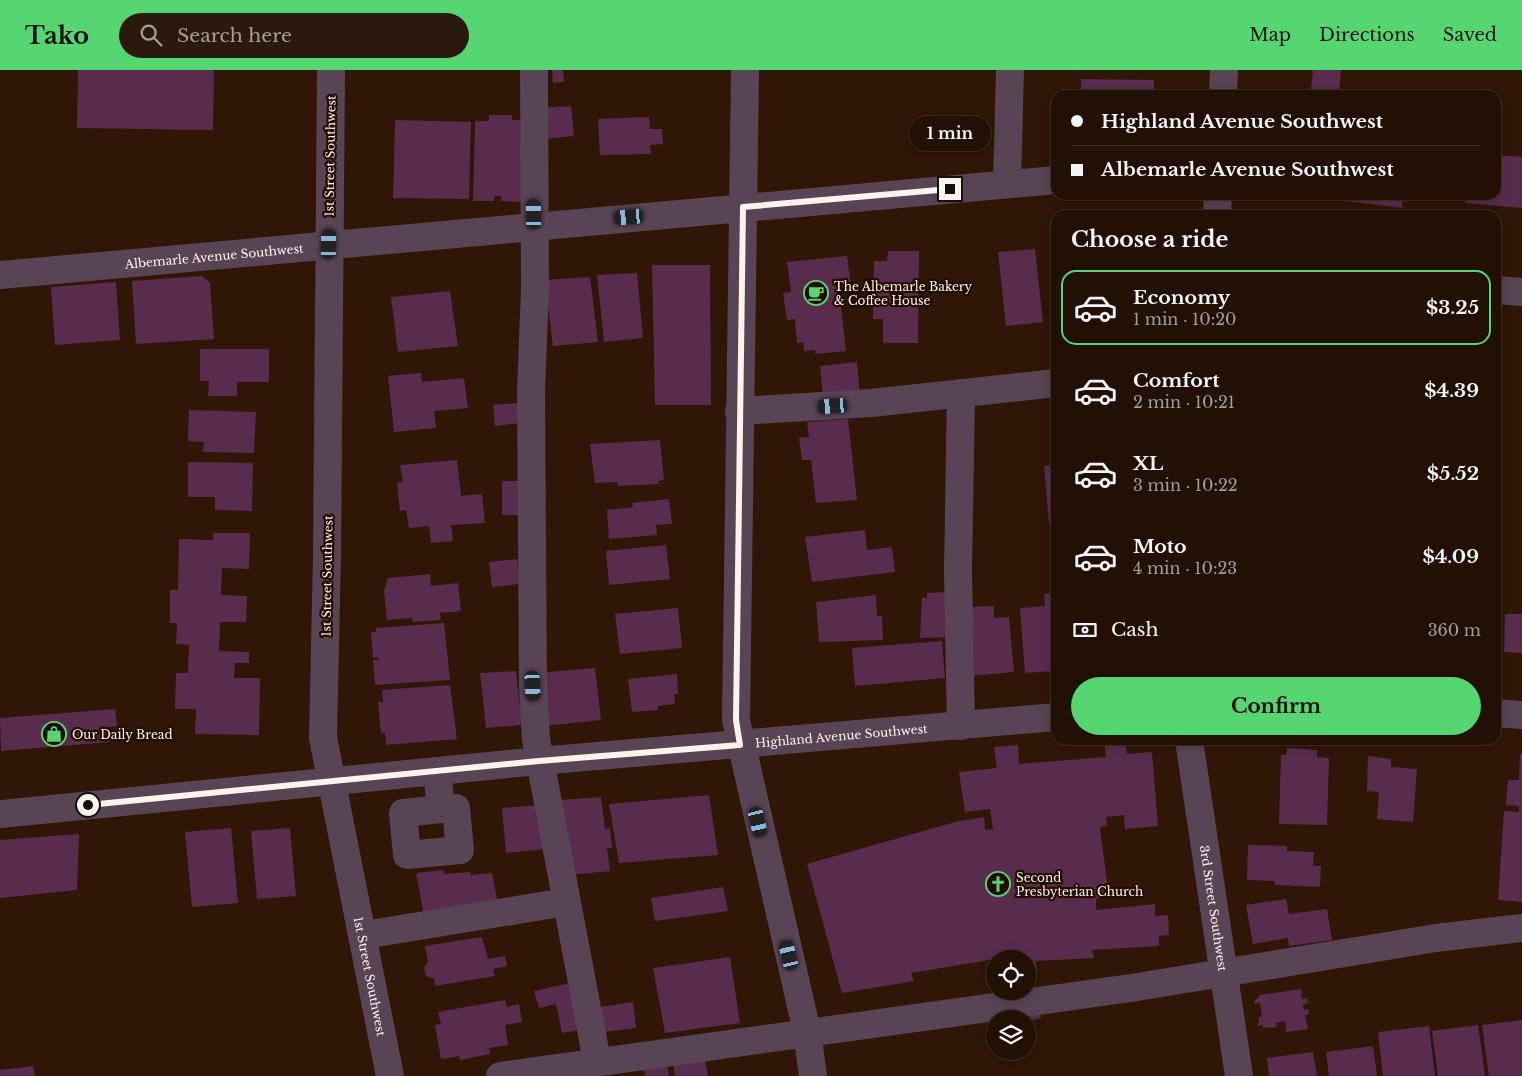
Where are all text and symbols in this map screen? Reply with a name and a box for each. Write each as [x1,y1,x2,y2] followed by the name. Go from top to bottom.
[119,13,469,58] search box
[25,21,89,50] text: Tako
[137,21,165,49] icon: search
[177,24,292,47] text: Search here
[1249,24,1291,46] text: Map
[1319,24,1415,46] text: Directions
[1443,24,1497,46] text: Saved
[321,95,339,217] street label: 1st Street Southwest
[1101,110,1383,133] text: Highland Avenue Southwest
[909,116,991,152] callout: 1 min
[927,123,973,143] text: 1 min
[1101,158,1394,181] text: Albemarle Avenue Southwest
[939,178,961,200] route end
[526,199,541,229] car
[613,208,644,226] car
[1071,226,1228,253] text: Choose a ride
[321,229,336,259] car
[123,240,305,271] street label: Albemarle Avenue Southwest
[834,279,972,308] place label: The Albemarle Bakery & Coffee House
[803,280,829,306] cafe icon: The Albemarle Bakery & Coffee House
[1073,285,1118,330] icon: car
[1133,286,1230,309] text: Economy
[1426,296,1479,319] text: $3.25
[1133,309,1237,329] text: 1 min · 10:20
[1073,368,1118,413] icon: car
[1133,369,1220,392] text: Comfort
[1424,379,1479,402] text: $4.39
[1133,392,1235,412] text: 2 min · 10:21
[817,397,848,415] car
[1073,451,1118,496] icon: car
[1133,452,1163,475] text: XL
[1427,462,1479,485] text: $5.52
[1133,475,1238,495] text: 3 min · 10:22
[318,515,336,637] street label: 1st Street Southwest
[1073,534,1118,579] icon: car
[1133,535,1187,558] text: Moto
[1422,545,1479,568] text: $4.09
[1133,558,1237,578] text: 4 min · 10:23
[1071,616,1099,644] icon: cash
[1111,618,1158,641] text: Cash
[1428,620,1481,640] text: 360 m
[524,671,541,701] car
[1071,677,1481,735] button: Confirm
[754,720,929,750] street label: Highland Avenue Southwest
[41,721,67,747] shop icon: Our Daily Bread
[72,727,173,742] place label: Our Daily Bread
[77,794,99,816] route start
[747,806,768,838] car
[1197,844,1231,973] street label: 3rd Street Southwest
[1016,870,1143,899] place label: Second Presbyterian Church
[985,871,1011,897] church icon: Second Presbyterian Church
[351,915,390,1038] street label: 1st Street Southwest
[778,939,799,971] car
[986,950,1036,1060] map controls
[986,950,1036,1000] button: locate
[986,1010,1036,1060] button: layers

